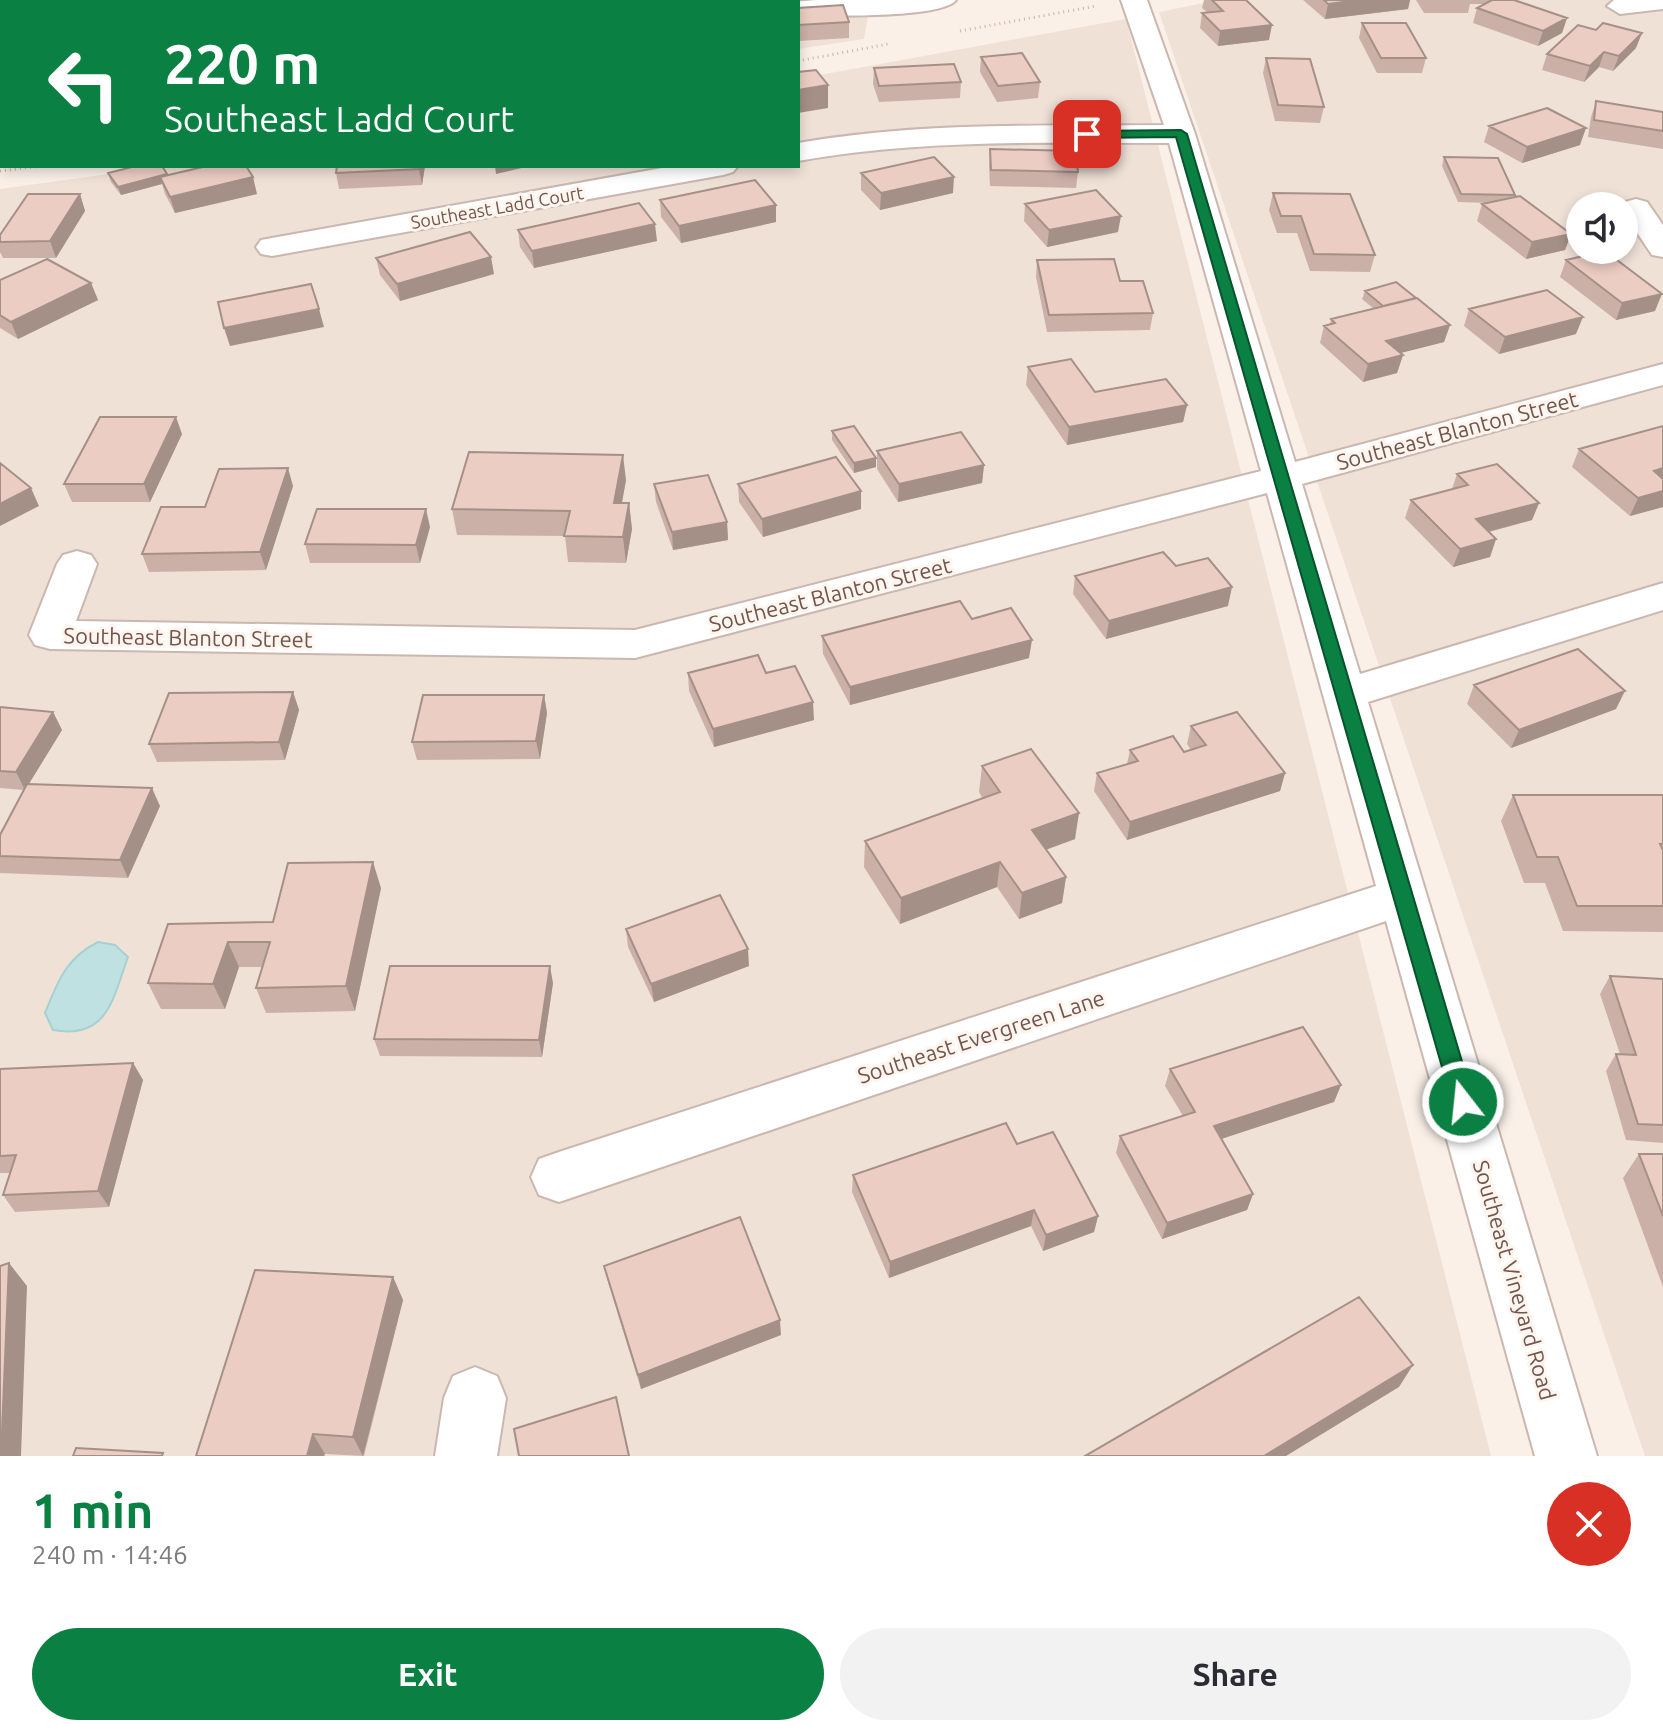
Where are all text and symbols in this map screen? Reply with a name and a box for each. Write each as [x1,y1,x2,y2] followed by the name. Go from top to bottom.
[32,32,136,136] icon: left
[164,32,320,95] text: 220 m
[164,98,514,139] text: Southeast Ladd Court
[1053,100,1121,168] pin
[1065,112,1109,156] icon: arrive
[409,182,585,232] street label: Southeast Ladd Court
[1566,192,1638,264] map controls
[1566,192,1638,264] button: sound
[1334,386,1581,474] street label: Southeast Blanton Street
[706,552,954,636] street label: Southeast Blanton Street
[63,622,313,652] street label: Southeast Blanton Street
[854,984,1108,1088] street label: Southeast Evergreen Lane
[1421,1060,1505,1144] position arrow
[1469,1157,1561,1403] street label: Southeast Vineyard Road
[1547,1482,1631,1566] button: close
[32,1483,153,1537] text: 1 min
[32,1540,188,1569] text: 240 m · 14:46
[32,1628,824,1720] button: Exit
[840,1628,1631,1720] button: Share

